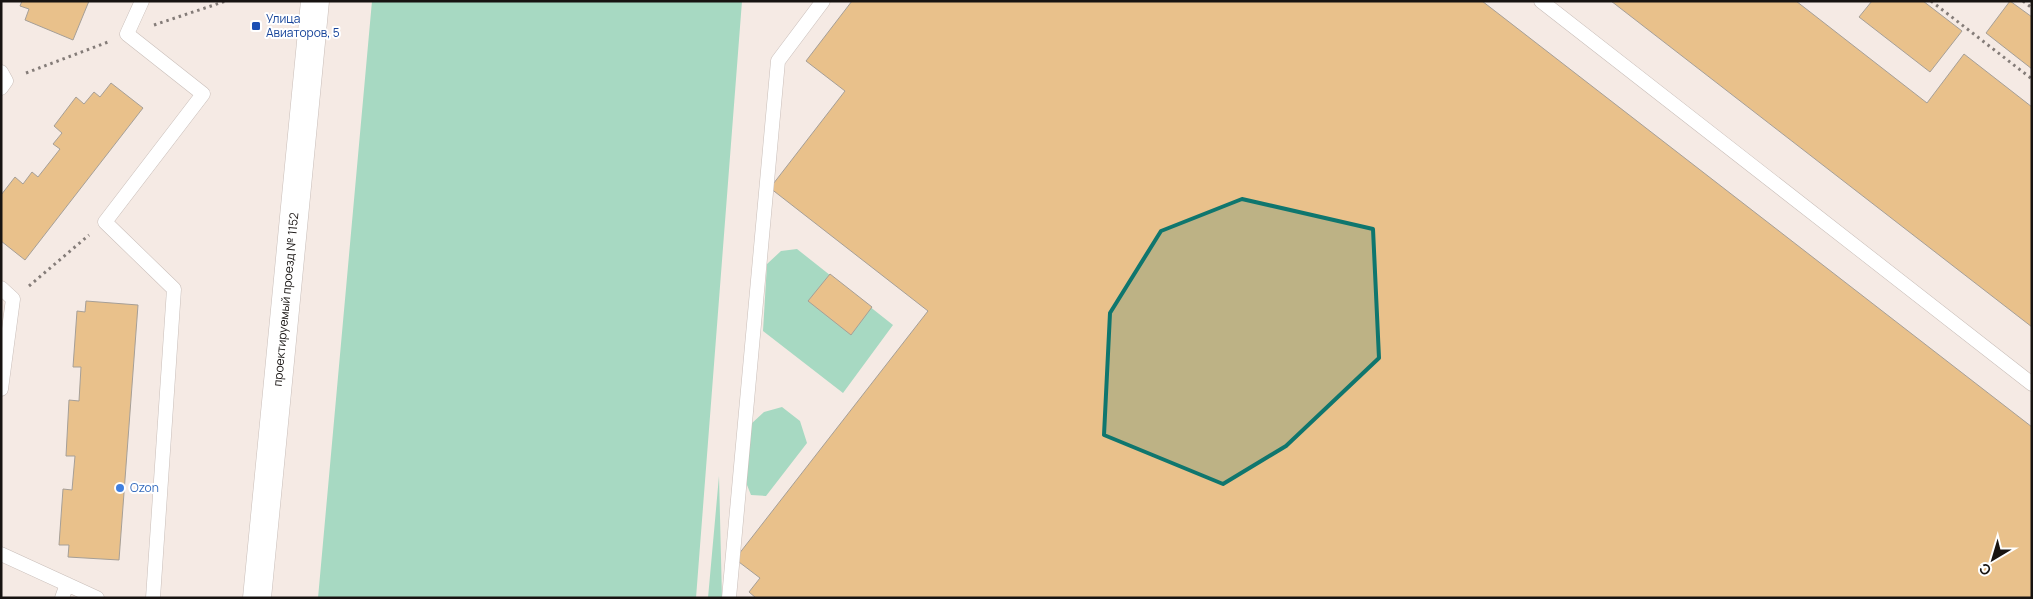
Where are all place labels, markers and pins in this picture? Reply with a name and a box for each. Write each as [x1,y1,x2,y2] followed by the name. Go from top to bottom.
[266,10,340,41] place label: Улица Авиаторов, 5
[250,20,262,32] marker: Улица Авиаторов, 5
[130,479,159,496] place label: Ozon
[114,482,126,494] marker: Ozon

